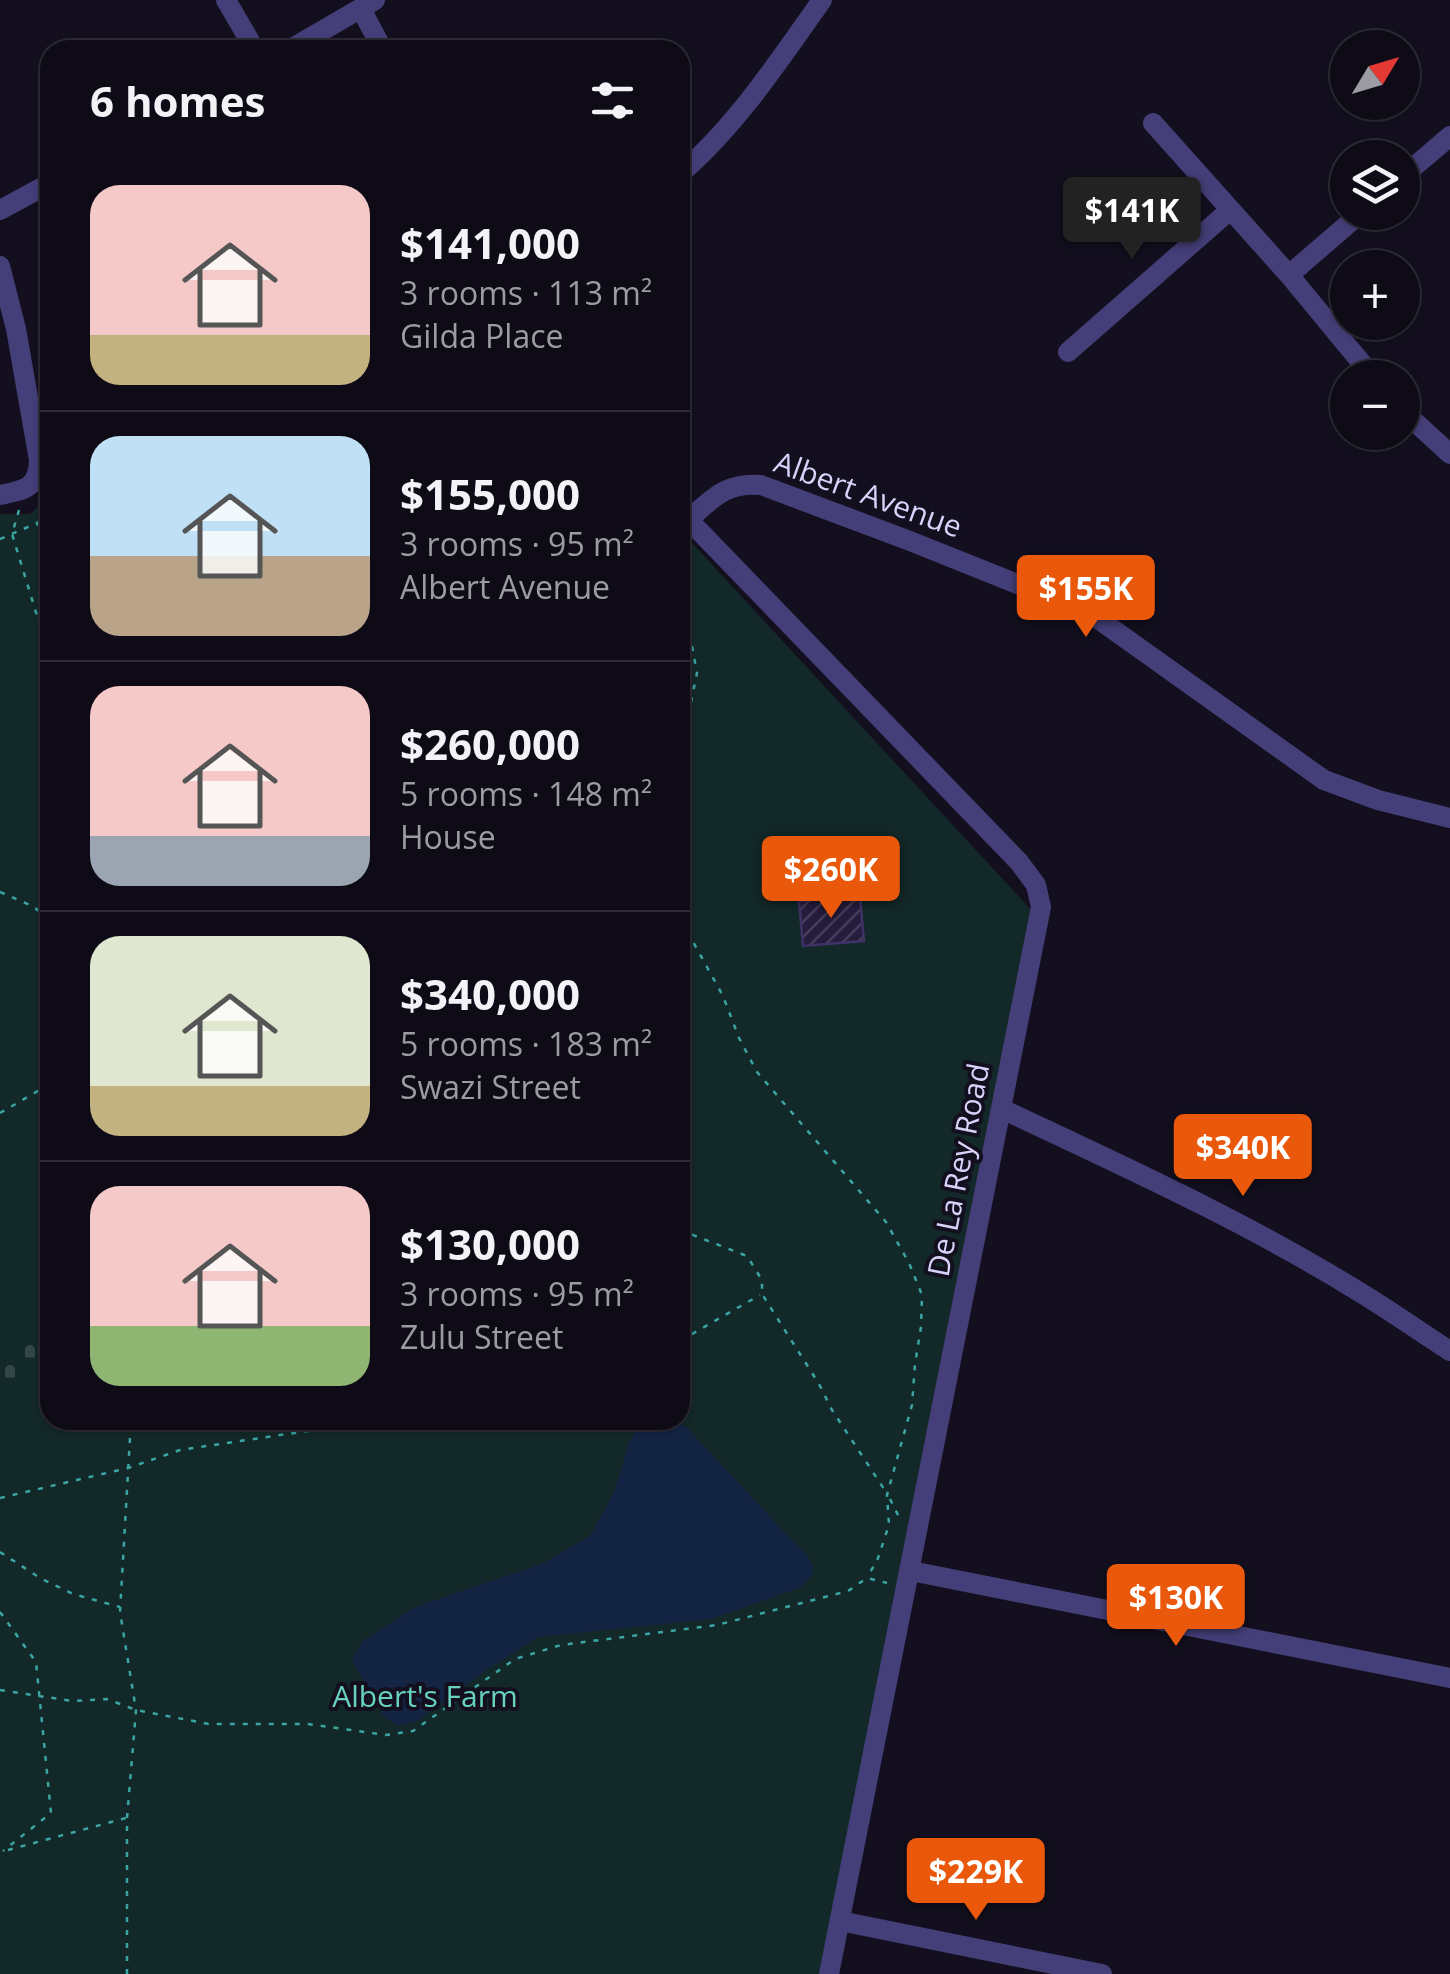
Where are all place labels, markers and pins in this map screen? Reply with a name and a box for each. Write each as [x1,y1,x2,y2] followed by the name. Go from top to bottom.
[1062,177,1202,262] pin: $141K
[1016,555,1156,640] pin: $155K
[761,836,901,921] pin: $260K
[1173,1114,1313,1199] pin: $340K
[1106,1564,1246,1649] pin: $130K
[906,1838,1046,1923] pin: $229K

